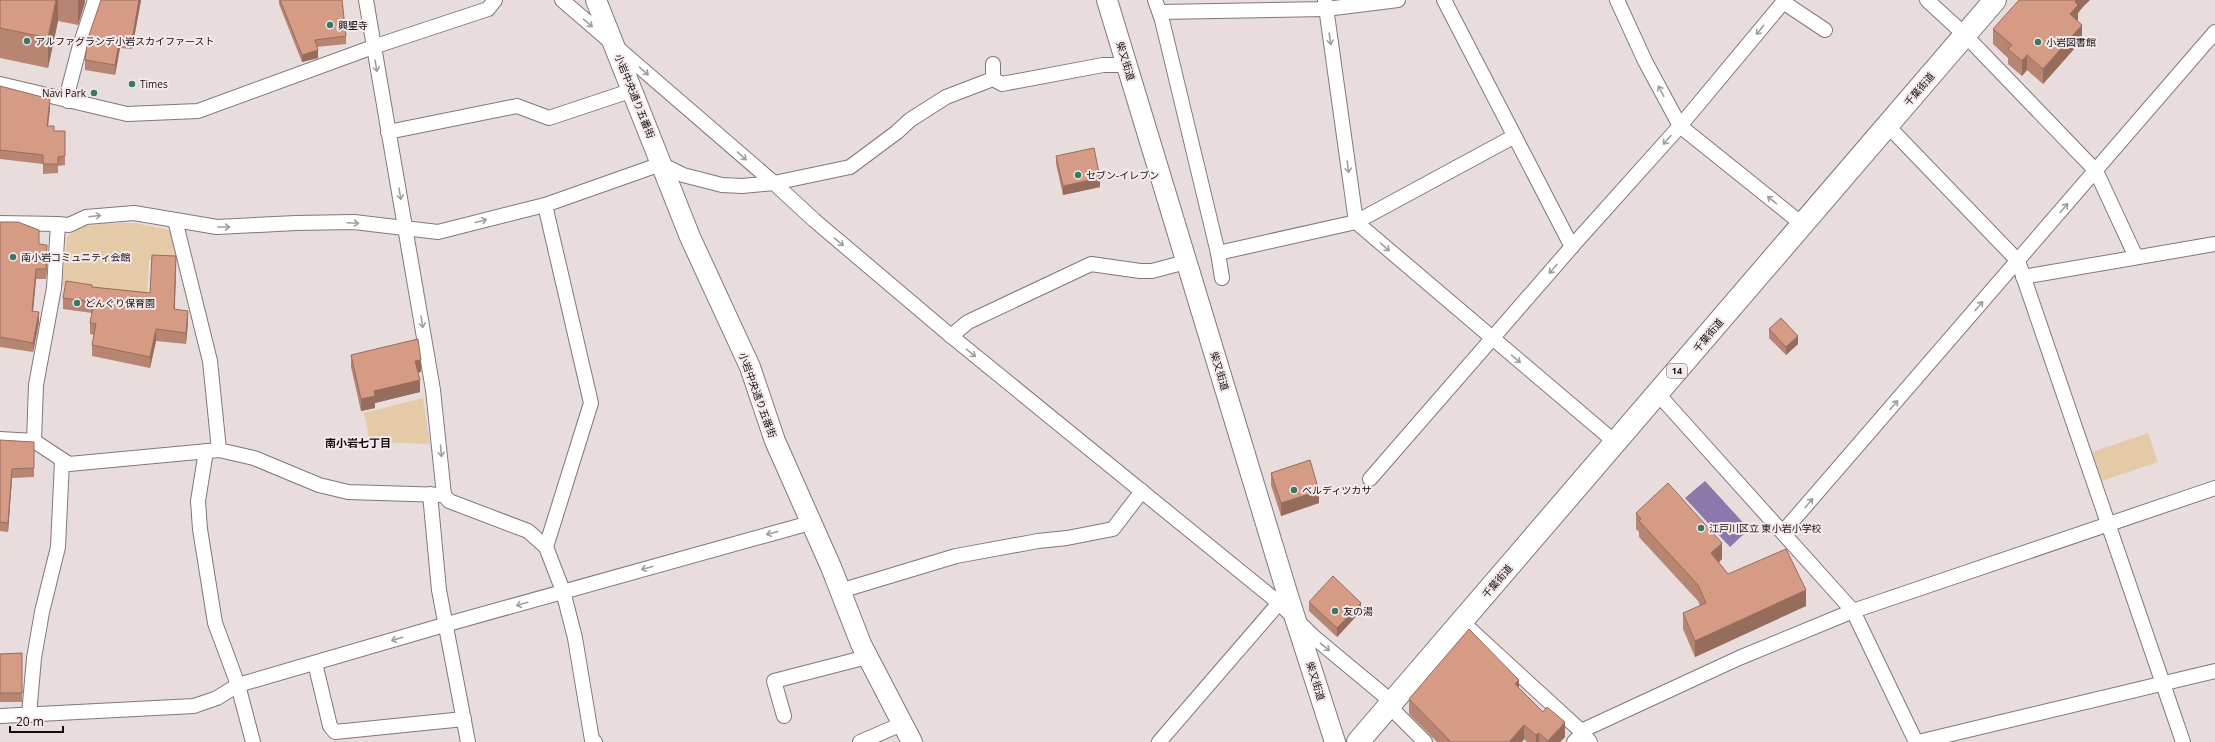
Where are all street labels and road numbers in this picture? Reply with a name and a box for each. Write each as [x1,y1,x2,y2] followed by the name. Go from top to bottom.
[1113,40,1139,82] street label: 柴又街道
[612,52,658,140] street label: 小岩中央通り五番街
[1901,69,1937,109] street label: 千葉街道
[1690,315,1726,355] street label: 千葉街道
[736,350,780,440] street label: 小岩中央通り五番街
[1207,350,1233,392] street label: 柴又街道
[1667,364,1687,378] road number: 14
[1479,561,1515,601] street label: 千葉街道
[1303,660,1329,702] street label: 柴又街道

